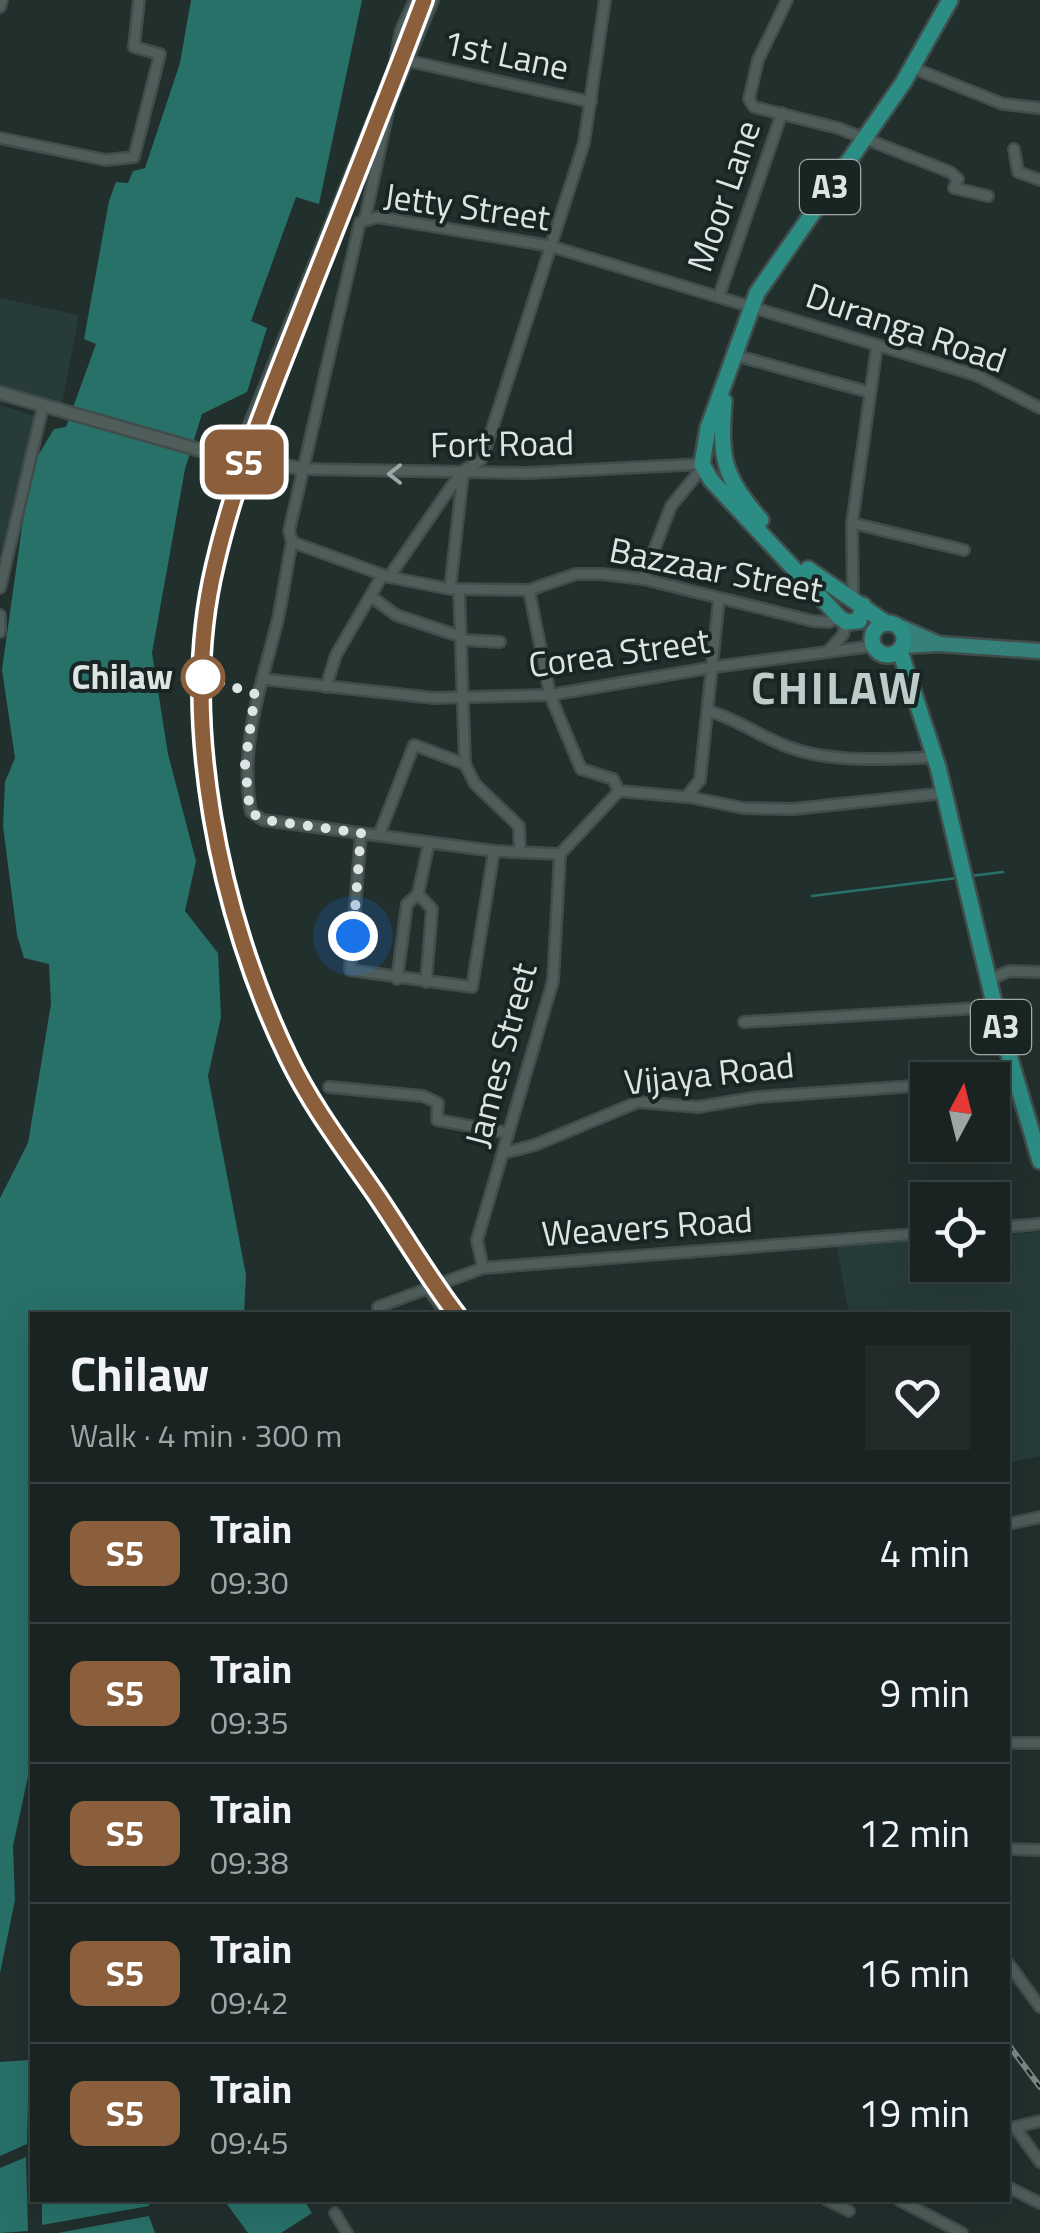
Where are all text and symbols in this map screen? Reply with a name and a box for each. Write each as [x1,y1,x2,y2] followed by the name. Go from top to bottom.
[439,14,574,94] street label: 1st Lane
[672,113,774,279] street label: Moor Lane
[800,160,860,214] road number: A3
[381,168,554,244] street label: Jetty Street
[799,268,1014,387] street label: Duranga Road
[429,415,575,471] street label: Fort Road
[199,430,289,494] line badge: S5
[225,435,263,489] text: S5
[386,463,402,484] one-way arrow
[605,522,827,616] street label: Bazzaar Street
[525,613,713,691] street label: Corea Street
[71,649,173,703] place label: Chilaw
[751,653,923,721] district label: CHILAW
[182,656,224,698] marker: Chilaw
[328,911,378,961] your location
[450,957,551,1153] street label: James Street
[971,1000,1031,1054] road number: A3
[621,1037,797,1109] street label: Vijaya Road
[910,1062,1010,1162] north arrow
[910,1062,1010,1282] map controls
[910,1182,1010,1282] button: locate
[540,1192,754,1260] street label: Weavers Road
[70,1337,209,1410] text: Chilaw
[865,1345,970,1450] button: heart
[70,1411,342,1459] text: Walk · 4 min · 300 m
[210,1500,292,1558] text: Train
[880,1524,970,1582] text: 4 min
[106,1526,144,1580] text: S5
[210,1558,289,1606] text: 09:30
[210,1640,292,1698] text: Train
[880,1664,970,1722] text: 9 min
[106,1666,144,1720] text: S5
[210,1698,289,1746] text: 09:35
[210,1780,292,1838] text: Train
[859,1804,970,1862] text: 12 min
[106,1806,144,1860] text: S5
[210,1838,289,1886] text: 09:38
[210,1920,292,1978] text: Train
[859,1944,970,2002] text: 16 min
[106,1946,144,2000] text: S5
[210,1978,289,2026] text: 09:42
[210,2060,292,2118] text: Train
[859,2084,970,2142] text: 19 min
[106,2086,144,2140] text: S5
[210,2118,289,2166] text: 09:45

